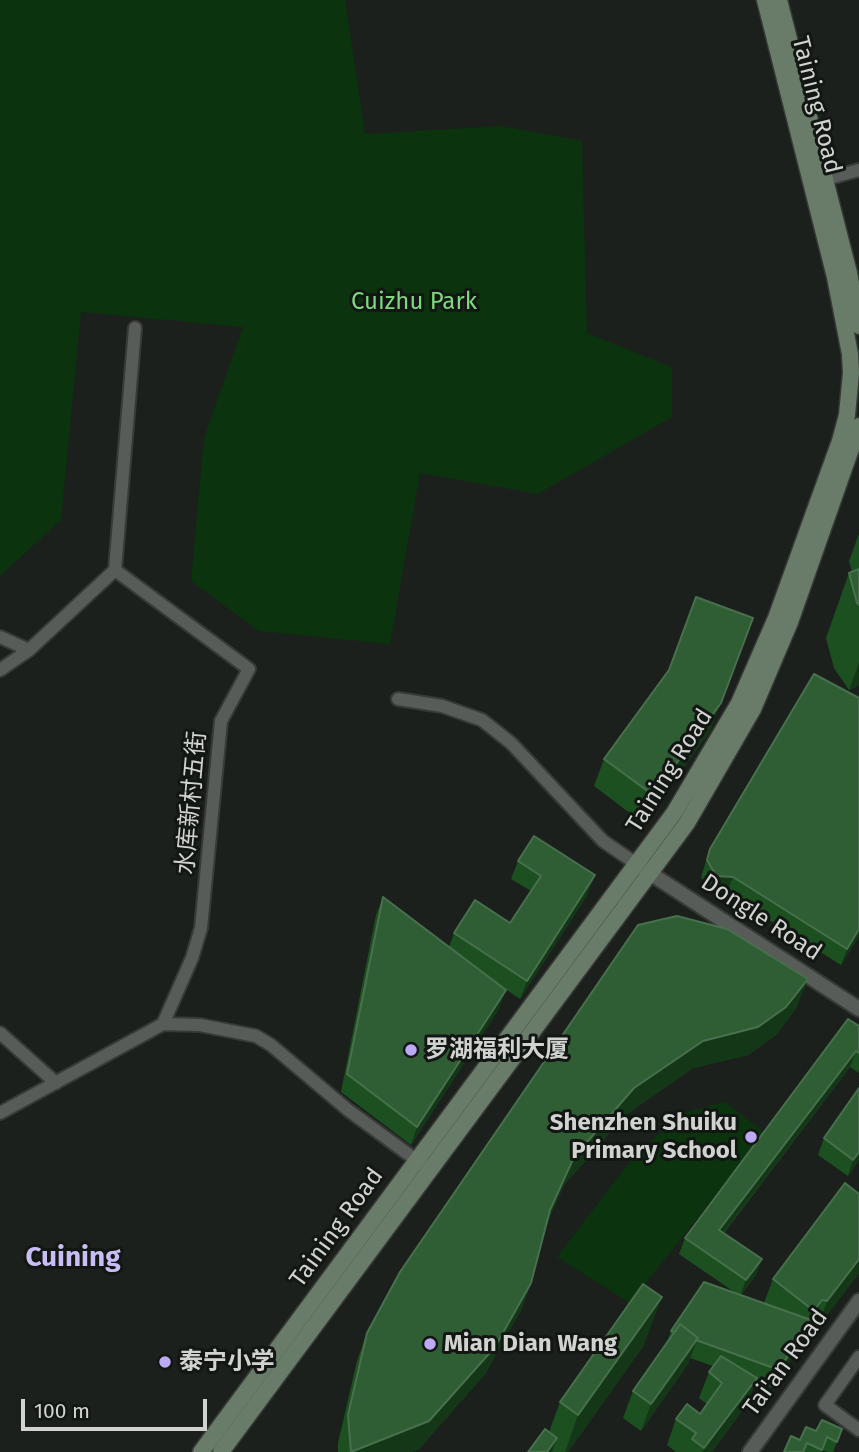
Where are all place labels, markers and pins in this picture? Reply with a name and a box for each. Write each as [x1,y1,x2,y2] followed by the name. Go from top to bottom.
[425,1036,569,1064] place label: 罗湖福利大厦
[403,1042,419,1058] marker: 罗湖福利大厦
[550,1109,737,1165] place label: Shenzhen Shuiku Primary School
[743,1129,759,1145] marker: Shenzhen Shuiku Primary School
[444,1330,617,1358] place label: Mian Dian Wang
[422,1336,438,1352] marker: Mian Dian Wang
[179,1348,275,1376] place label: 泰宁小学
[157,1354,173,1370] marker: 泰宁小学

